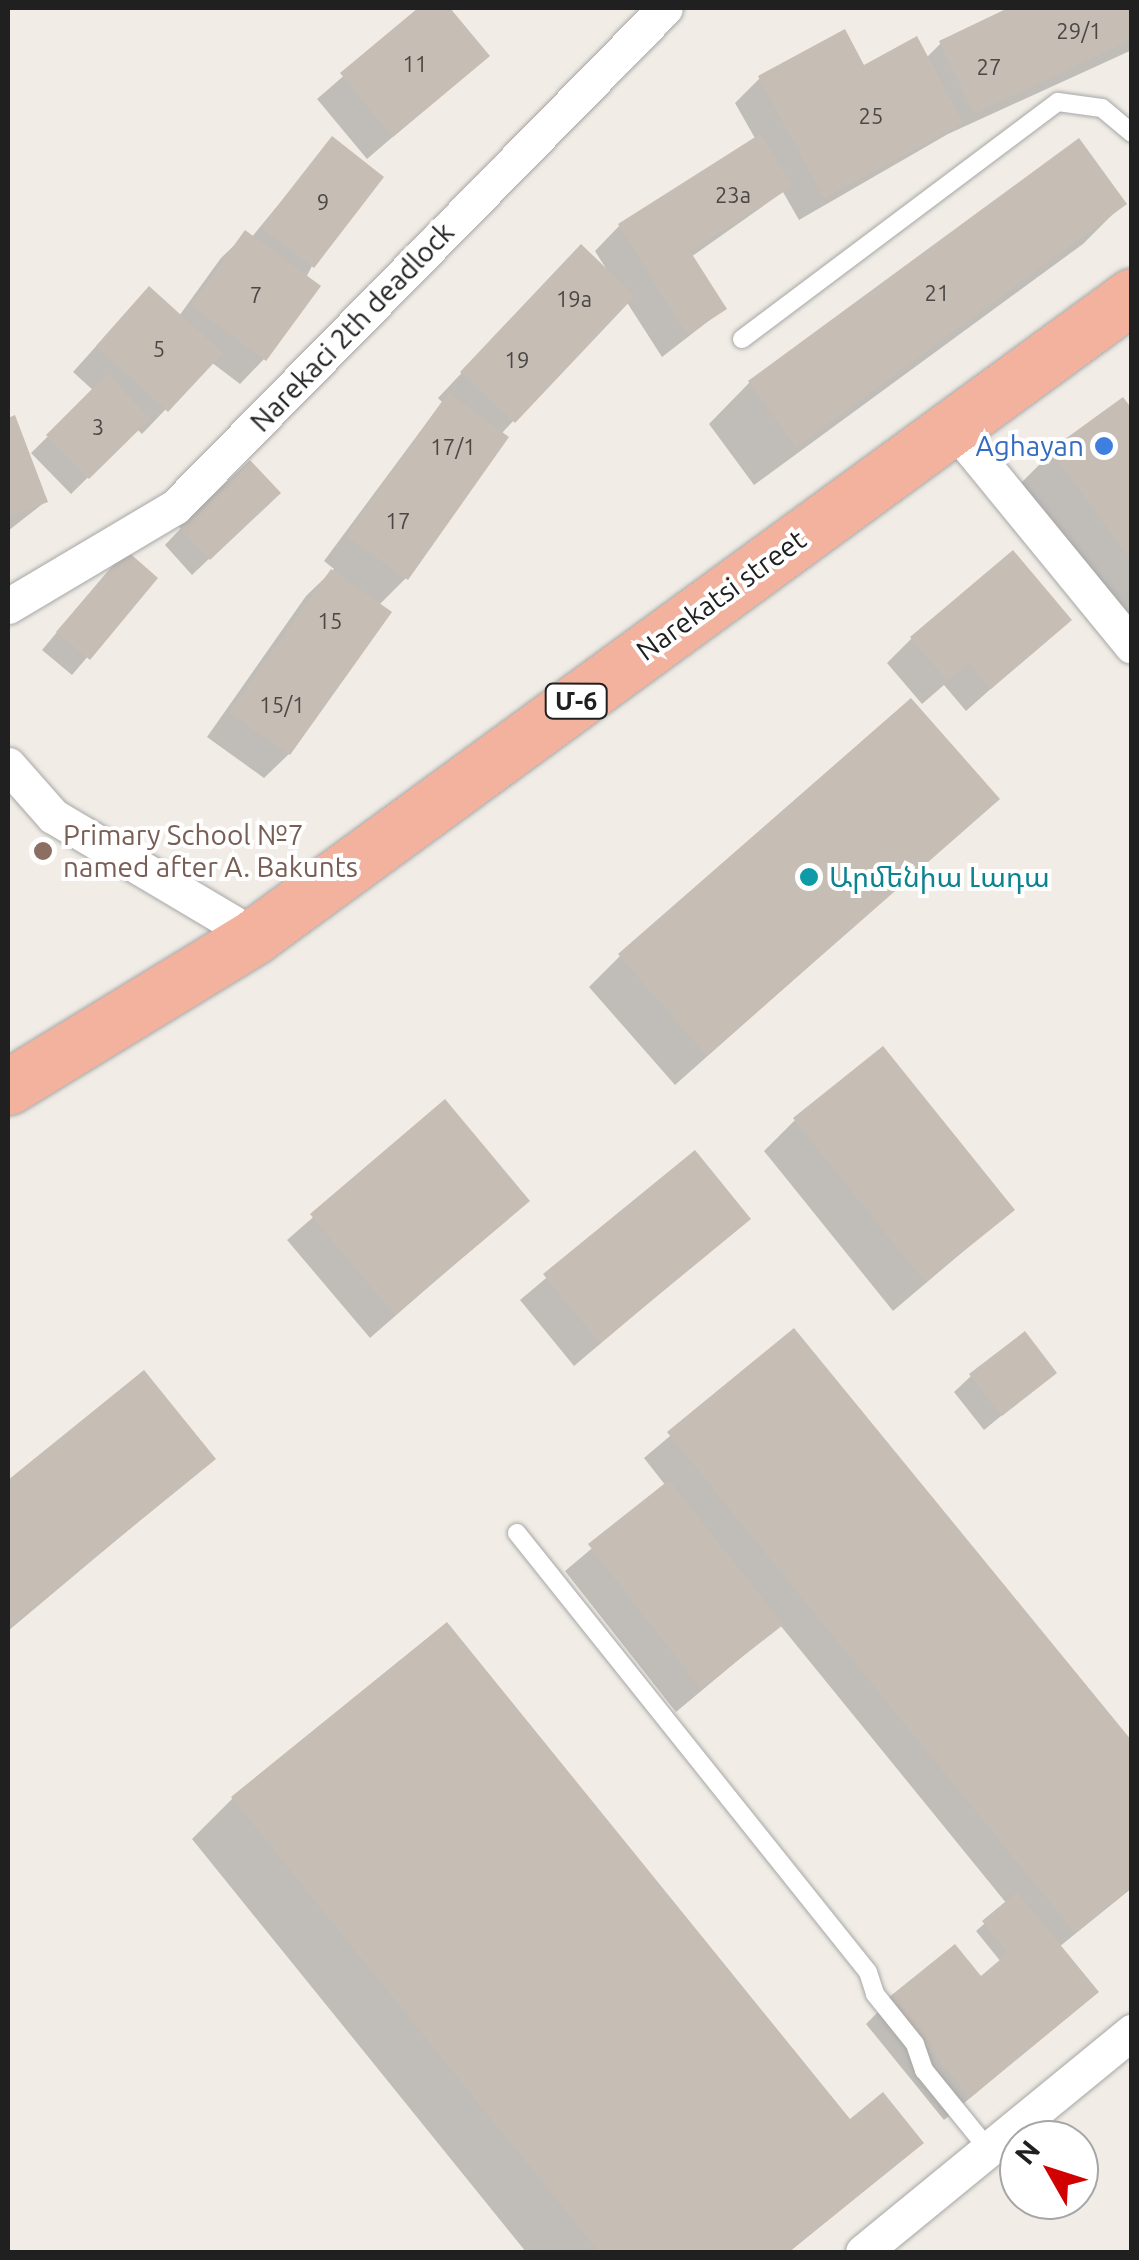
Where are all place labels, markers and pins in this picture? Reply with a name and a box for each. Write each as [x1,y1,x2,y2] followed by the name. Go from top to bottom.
[976,429,1084,463] place label: Aghayan
[1093,435,1115,457] marker: Aghayan
[63,818,358,884] place label: Primary School №7 named after A. Bakunts
[32,840,54,862] marker: Primary School №7 named after A. Bakunts
[829,860,1050,894] place label: Արմենիա Լադա
[798,866,820,888] marker: Արմենիա Լադա

